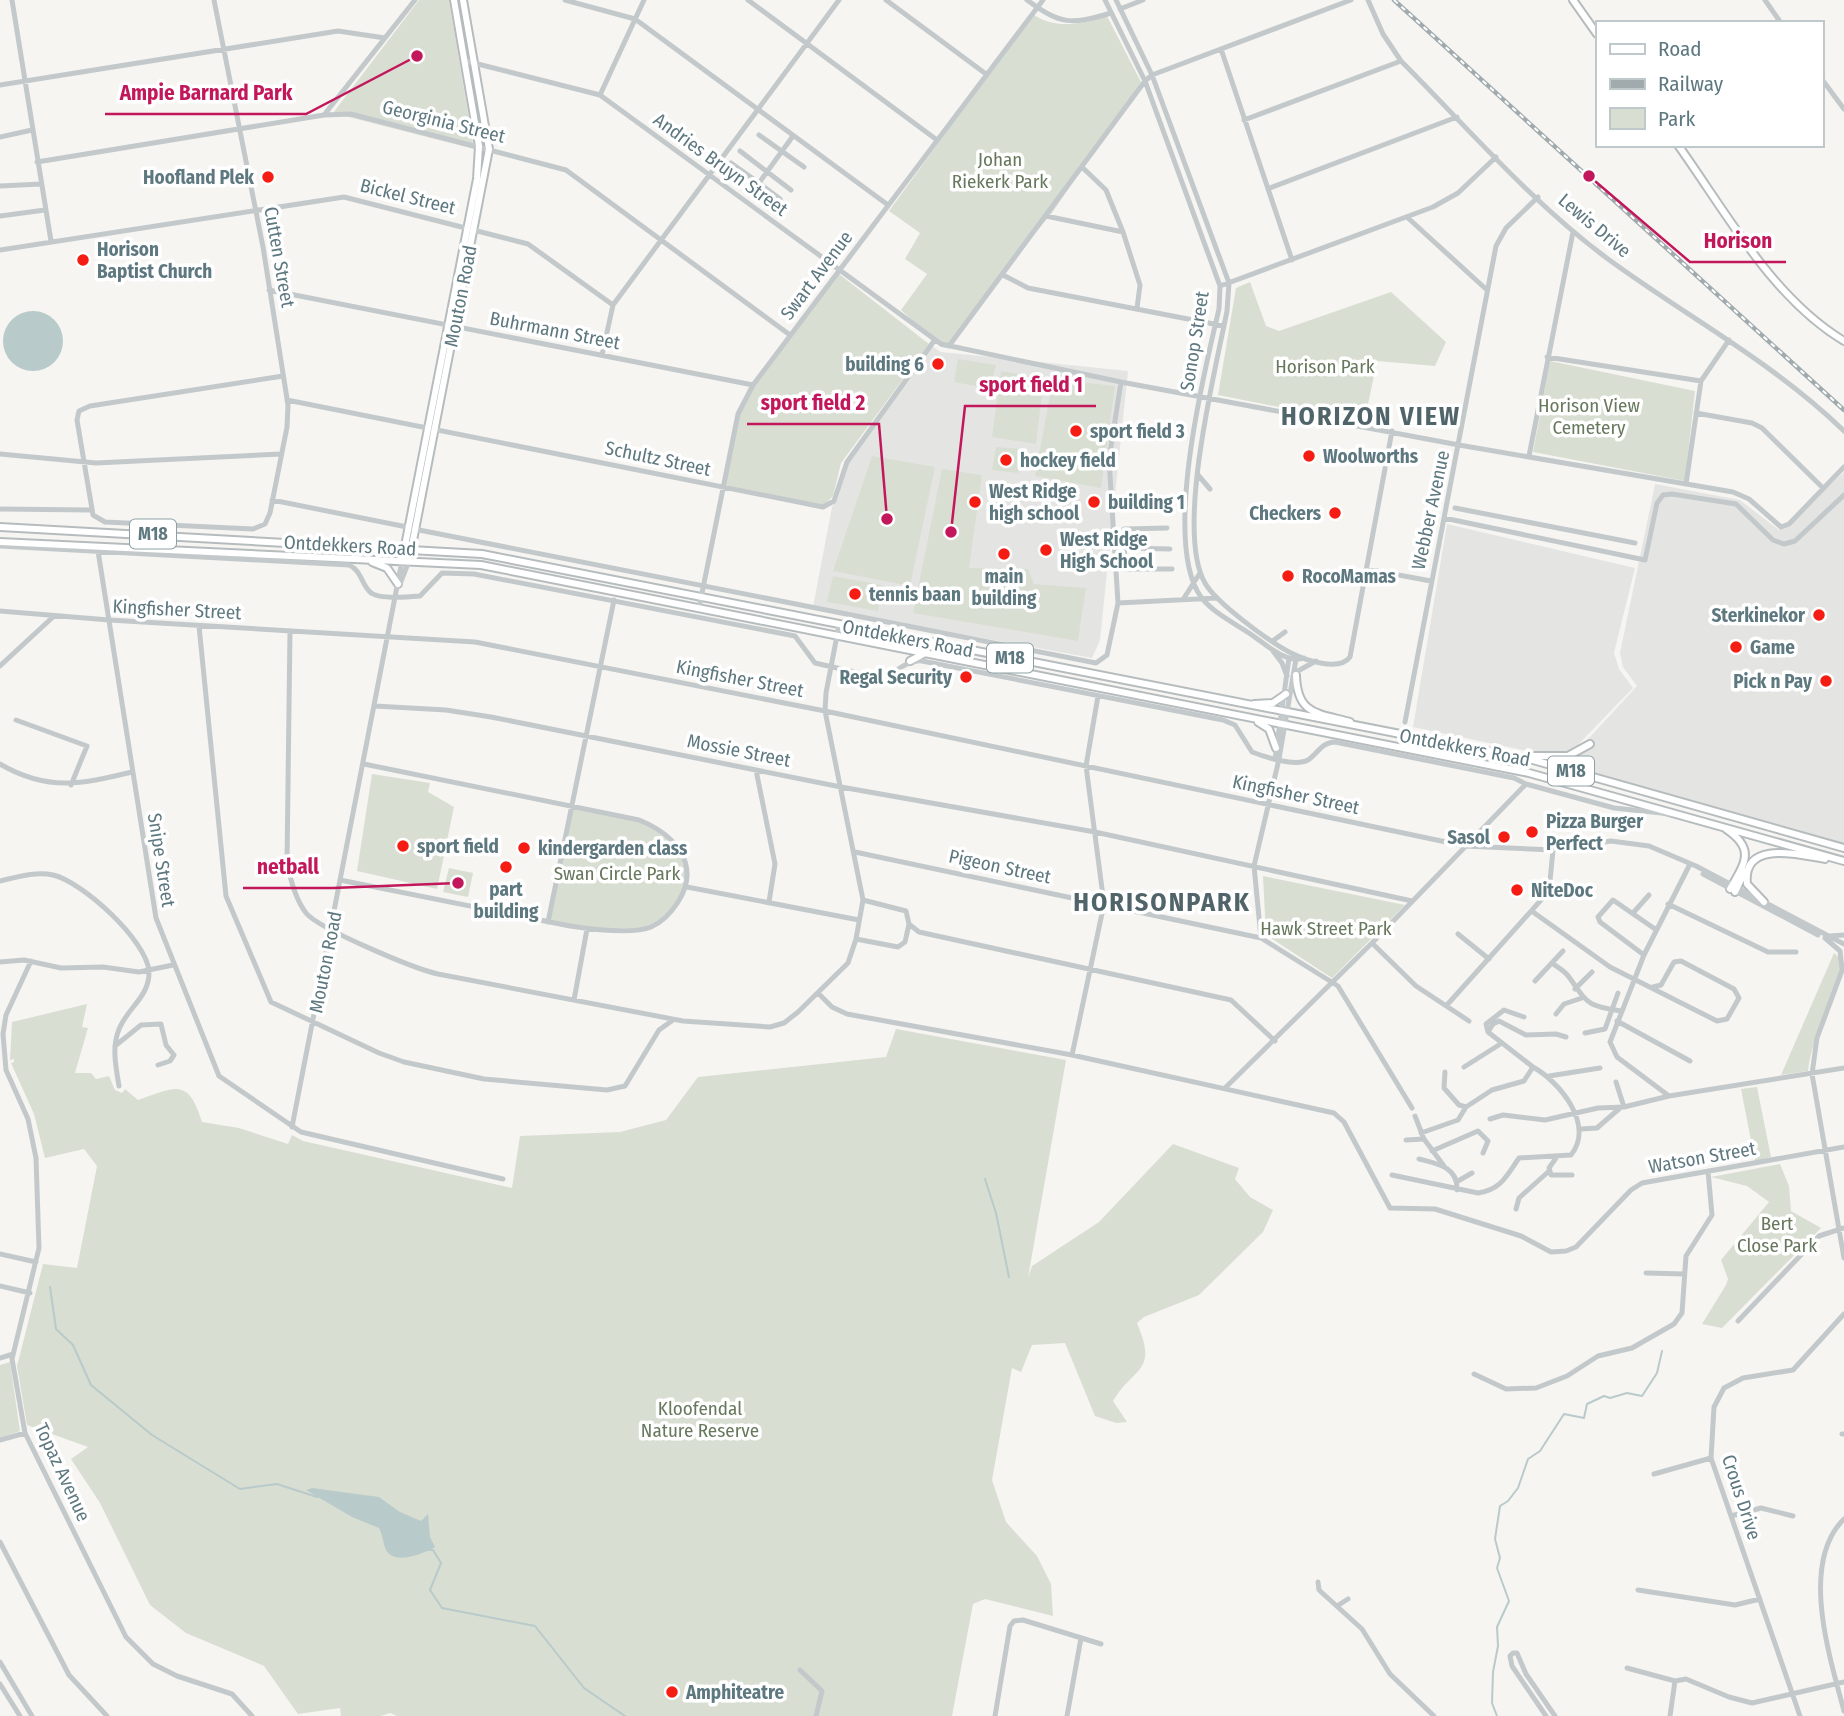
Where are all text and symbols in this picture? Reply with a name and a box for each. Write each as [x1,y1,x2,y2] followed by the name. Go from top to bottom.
[1596,21,1823,147] legend
[1658,36,1702,62] text: Road
[1658,71,1724,97] text: Railway
[105,72,306,114] callout: Ampie Barnard Park
[119,80,293,106] text: Ampie Barnard Park
[380,95,508,148] street label: Georginia Street
[1658,106,1696,132] text: Park
[649,108,793,221] street label: Andries Bruyn Street
[952,148,1048,193] park label: Johan Riekerk Park
[143,166,254,189] place label: Hoofland Plek
[260,169,276,185] marker: Hoofland Plek
[358,174,459,220] street label: Bickel Street
[1554,188,1636,262] street label: Lewis Drive
[259,205,300,310] street label: Cutten Street
[1690,220,1786,262] callout: Horison
[776,226,857,324] street label: Swart Avenue
[1704,228,1772,254] text: Horison
[97,238,212,283] place label: Horison Baptist Church
[439,243,482,349] street label: Mouton Road
[75,252,91,268] marker: Horison Baptist Church
[1175,289,1214,393] street label: Sonop Street
[488,307,623,355] street label: Buhrmann Street
[845,353,924,376] place label: building 6
[1275,355,1375,378] park label: Horison Park
[930,356,946,372] marker: building 6
[965,364,1096,406] callout: sport field 1
[979,372,1083,398] text: sport field 1
[747,382,879,424] callout: sport field 2
[761,390,866,416] text: sport field 2
[1538,394,1640,439] park label: Horison View Cemetery
[1281,401,1461,432] district label: HORIZON VIEW
[1090,420,1185,443] place label: sport field 3
[1068,423,1084,439] marker: sport field 3
[603,436,714,481] street label: Schultz Street
[1323,445,1419,468] place label: Woolworths
[1301,448,1317,464] marker: Woolworths
[1407,448,1454,572] street label: Webber Avenue
[1020,449,1116,472] place label: hockey field
[998,452,1014,468] marker: hockey field
[989,480,1080,525] place label: West Ridge high school
[1108,491,1185,514] place label: building 1
[967,494,983,510] marker: West Ridge high school
[1086,494,1102,510] marker: building 1
[1249,502,1322,525] place label: Checkers
[1327,505,1343,521] marker: Checkers
[130,520,176,548] road number: M18
[1060,528,1154,573] place label: West Ridge High School
[283,531,417,560] street label: Ontdekkers Road
[1038,542,1054,558] marker: West Ridge High School
[996,546,1012,562] marker: main building
[972,565,1037,610] place label: main building
[1302,565,1397,588] place label: RocoMamas
[1280,568,1296,584] marker: RocoMamas
[869,583,961,606] place label: tennis baan
[847,586,863,602] marker: tennis baan
[112,595,243,624] street label: Kingfisher Street
[1712,604,1806,627] place label: Sterkinekor
[1811,607,1827,623] marker: Sterkinekor
[841,615,975,662] street label: Ontdekkers Road
[1750,636,1795,659] place label: Game
[1728,639,1744,655] marker: Game
[987,644,1033,672] road number: M18
[674,655,806,702] street label: Kingfisher Street
[840,666,953,689] place label: Regal Security
[958,669,974,685] marker: Regal Security
[1733,670,1813,693] place label: Pick n Pay
[1818,673,1834,689] marker: Pick n Pay
[1398,724,1532,771] street label: Ontdekkers Road
[685,729,793,772] street label: Mossie Street
[1548,756,1594,786] road number: M18
[1230,770,1362,819] street label: Kingfisher Street
[1546,810,1644,855] place label: Pizza Burger Perfect
[143,811,180,910] street label: Snipe Street
[1524,824,1540,840] marker: Pizza Burger Perfect
[1447,826,1491,849] place label: Sasol
[1496,829,1512,845] marker: Sasol
[417,835,499,858] place label: sport field
[538,837,688,860] place label: kindergarden class
[395,838,411,854] marker: sport field
[516,840,532,856] marker: kindergarden class
[947,844,1054,889] street label: Pigeon Street
[243,846,333,888] callout: netball
[257,854,319,880] text: netball
[498,859,514,875] marker: part building
[554,862,680,885] park label: Swan Circle Park
[474,878,539,923] place label: part building
[1531,879,1594,902] place label: NiteDoc
[1509,882,1525,898] marker: NiteDoc
[1073,887,1251,918] district label: HORISONPARK
[304,909,347,1015] street label: Mouton Road
[1260,917,1392,940] park label: Hawk Street Park
[1647,1137,1758,1178] street label: Watson Street
[1737,1212,1817,1257] park label: Bert Close Park
[641,1397,759,1442] park label: Kloofendal Nature Reserve
[30,1419,95,1525] street label: Topaz Avenue
[1717,1452,1766,1543] street label: Crous Drive
[685,1681,784,1704] place label: Amphiteatre
[664,1684,680,1700] marker: Amphiteatre

